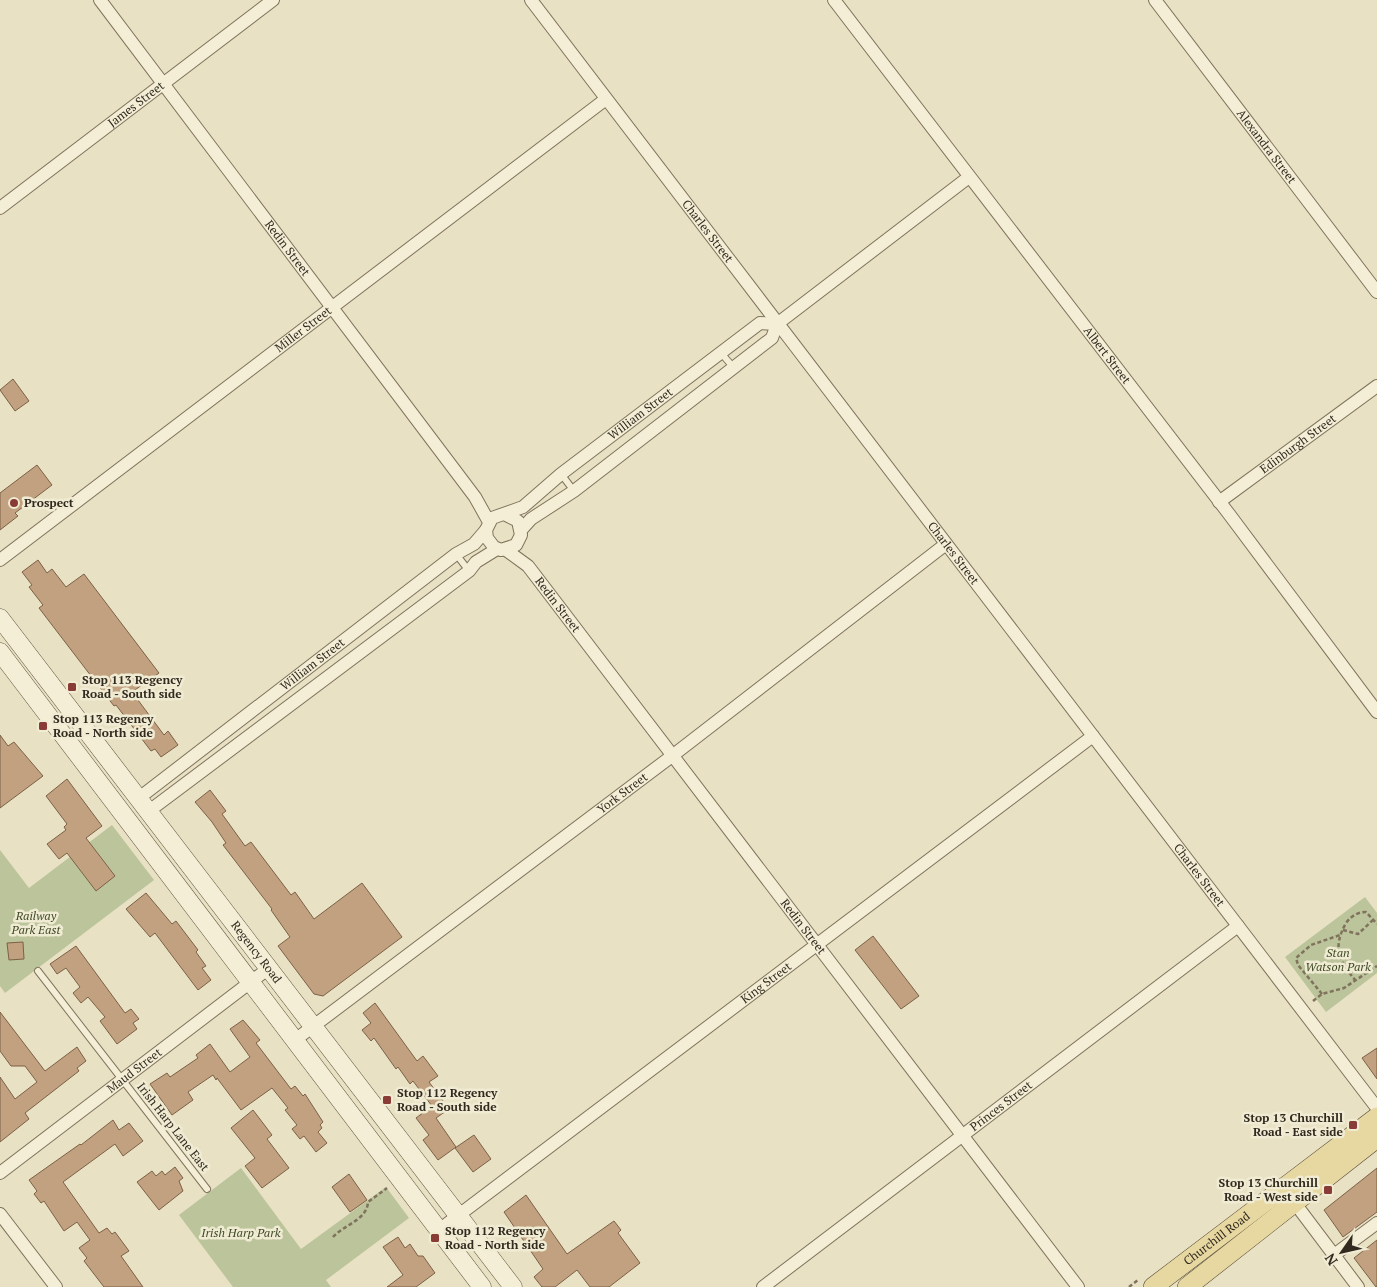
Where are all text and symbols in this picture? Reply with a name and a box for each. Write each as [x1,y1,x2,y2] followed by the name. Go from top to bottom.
[105,77,167,130] street label: James Street
[1234,106,1300,187] street label: Alexandra Street
[679,197,737,266] street label: Charles Street
[262,217,314,279] street label: Redin Street
[272,302,335,355] street label: Miller Street
[1081,323,1135,387] street label: Albert Street
[605,384,676,443] street label: William Street
[1257,410,1339,477] street label: Edinburgh Street
[24,495,74,510] place label: Prospect
[8,497,20,509] marker: Prospect
[925,518,983,588] street label: Charles Street
[532,574,584,636] street label: Redin Street
[277,634,348,693] street label: William Street
[82,672,183,701] place label: Stop 113 Regency Road - South side
[66,681,78,693] marker: Stop 113 Regency Road - South side
[53,711,154,740] place label: Stop 113 Regency Road - North side
[37,720,49,732] marker: Stop 113 Regency Road - North side
[594,769,651,817] street label: York Street
[1171,840,1229,910] street label: Charles Street
[778,896,830,958] street label: Redin Street
[11,908,61,937] park label: Railway Park East
[228,918,285,986] street label: Regency Road
[1305,945,1371,974] park label: Stan Watson Park
[737,958,795,1006] street label: King Street
[104,1044,165,1096] street label: Maud Street
[967,1077,1035,1134] street label: Princes Street
[134,1079,213,1174] street label: Irish Harp Lane East
[397,1085,498,1114] place label: Stop 112 Regency Road - South side
[381,1094,393,1106] marker: Stop 112 Regency Road - South side
[1243,1110,1344,1139] place label: Stop 13 Churchill Road - East side
[1347,1119,1359,1131] marker: Stop 13 Churchill Road - East side
[1218,1175,1319,1204] place label: Stop 13 Churchill Road - West side
[1322,1184,1334,1196] marker: Stop 13 Churchill Road - West side
[1180,1208,1253,1268] street label: Churchill Road
[445,1223,546,1252] place label: Stop 112 Regency Road - North side
[200,1225,281,1240] park label: Irish Harp Park
[1317,1227,1367,1277] north arrow
[429,1232,441,1244] marker: Stop 112 Regency Road - North side
[1320,1250,1342,1269] text: N

